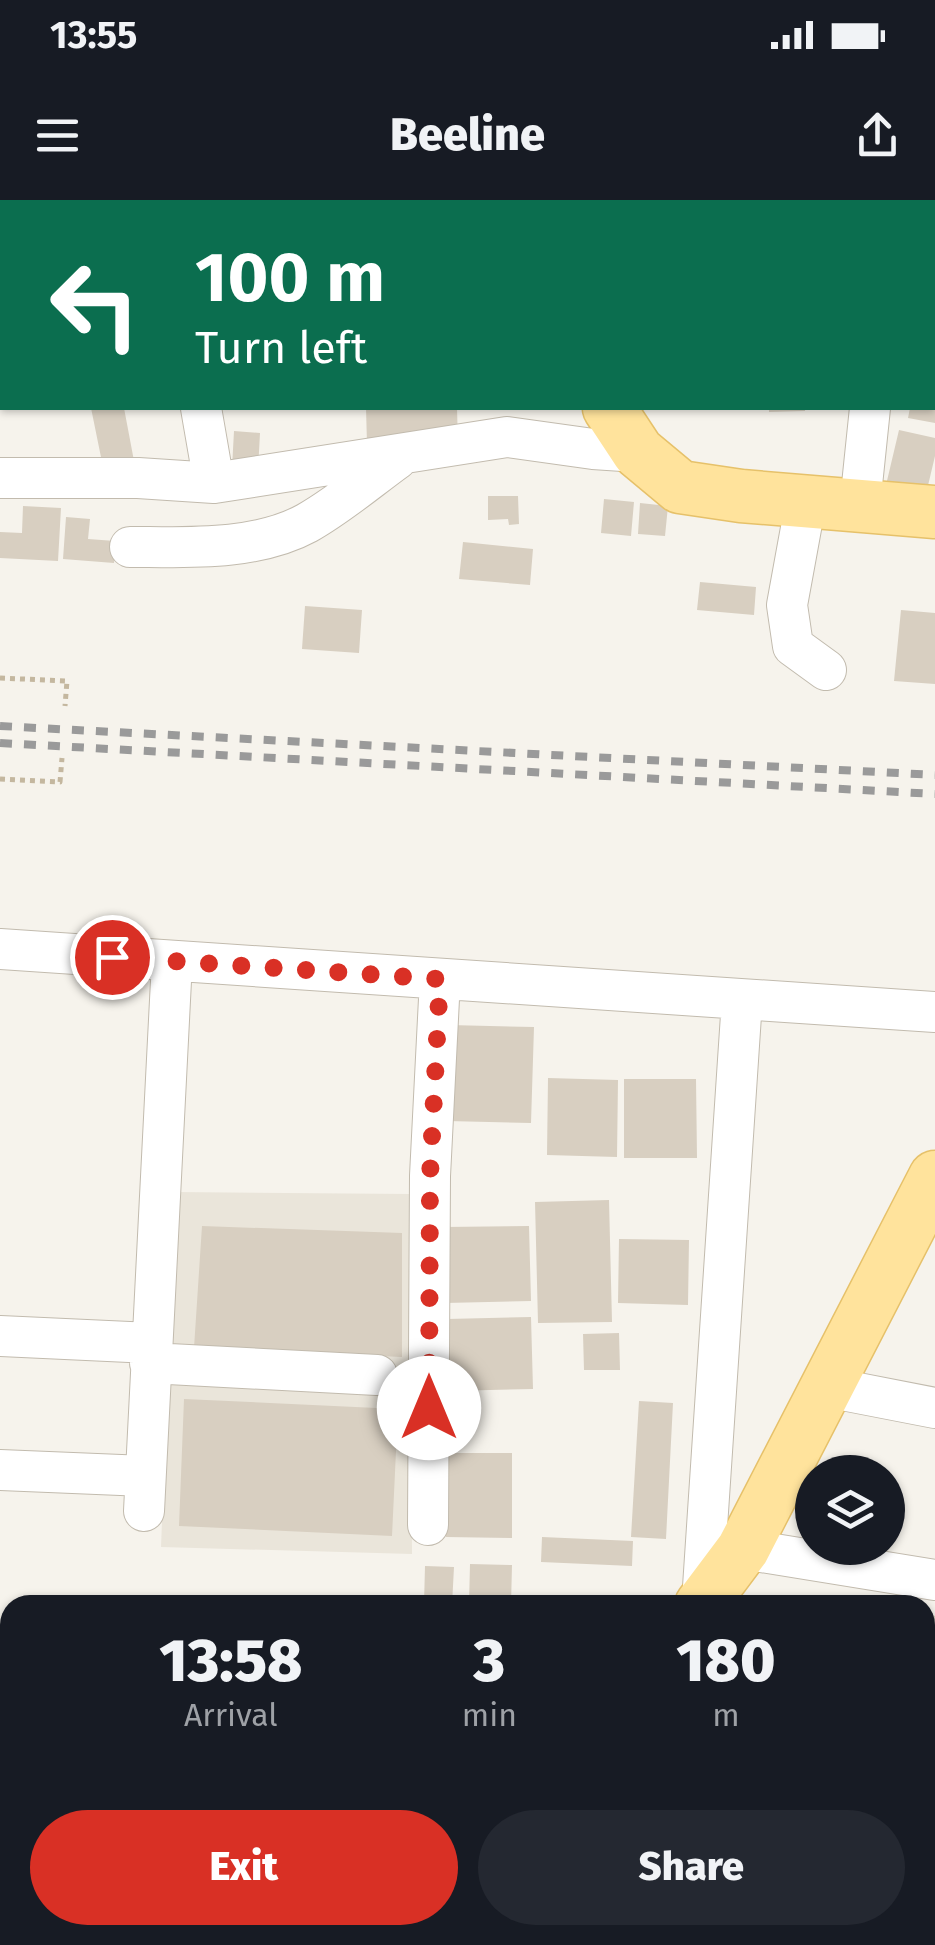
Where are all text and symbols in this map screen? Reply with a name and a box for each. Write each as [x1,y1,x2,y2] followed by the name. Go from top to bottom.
[50,12,137,58] text: 13:55
[30,108,85,163] icon: menu
[390,108,545,162] text: Beeline
[850,108,905,163] icon: share
[195,236,385,320] text: 100 m
[30,240,160,370] icon: left
[195,321,367,375] text: Turn left
[70,915,155,1000] pin
[85,930,140,985] icon: arrive
[377,1356,481,1460] position arrow
[795,1455,905,1565] map controls
[795,1455,905,1565] button: layers
[159,1625,302,1697] text: 13:58
[474,1625,505,1697] text: 3
[676,1625,776,1697] text: 180
[184,1696,278,1734] text: Arrival
[462,1696,517,1734] text: min
[712,1696,740,1734] text: m
[30,1810,458,1925] button: Exit
[478,1810,905,1925] button: Share

